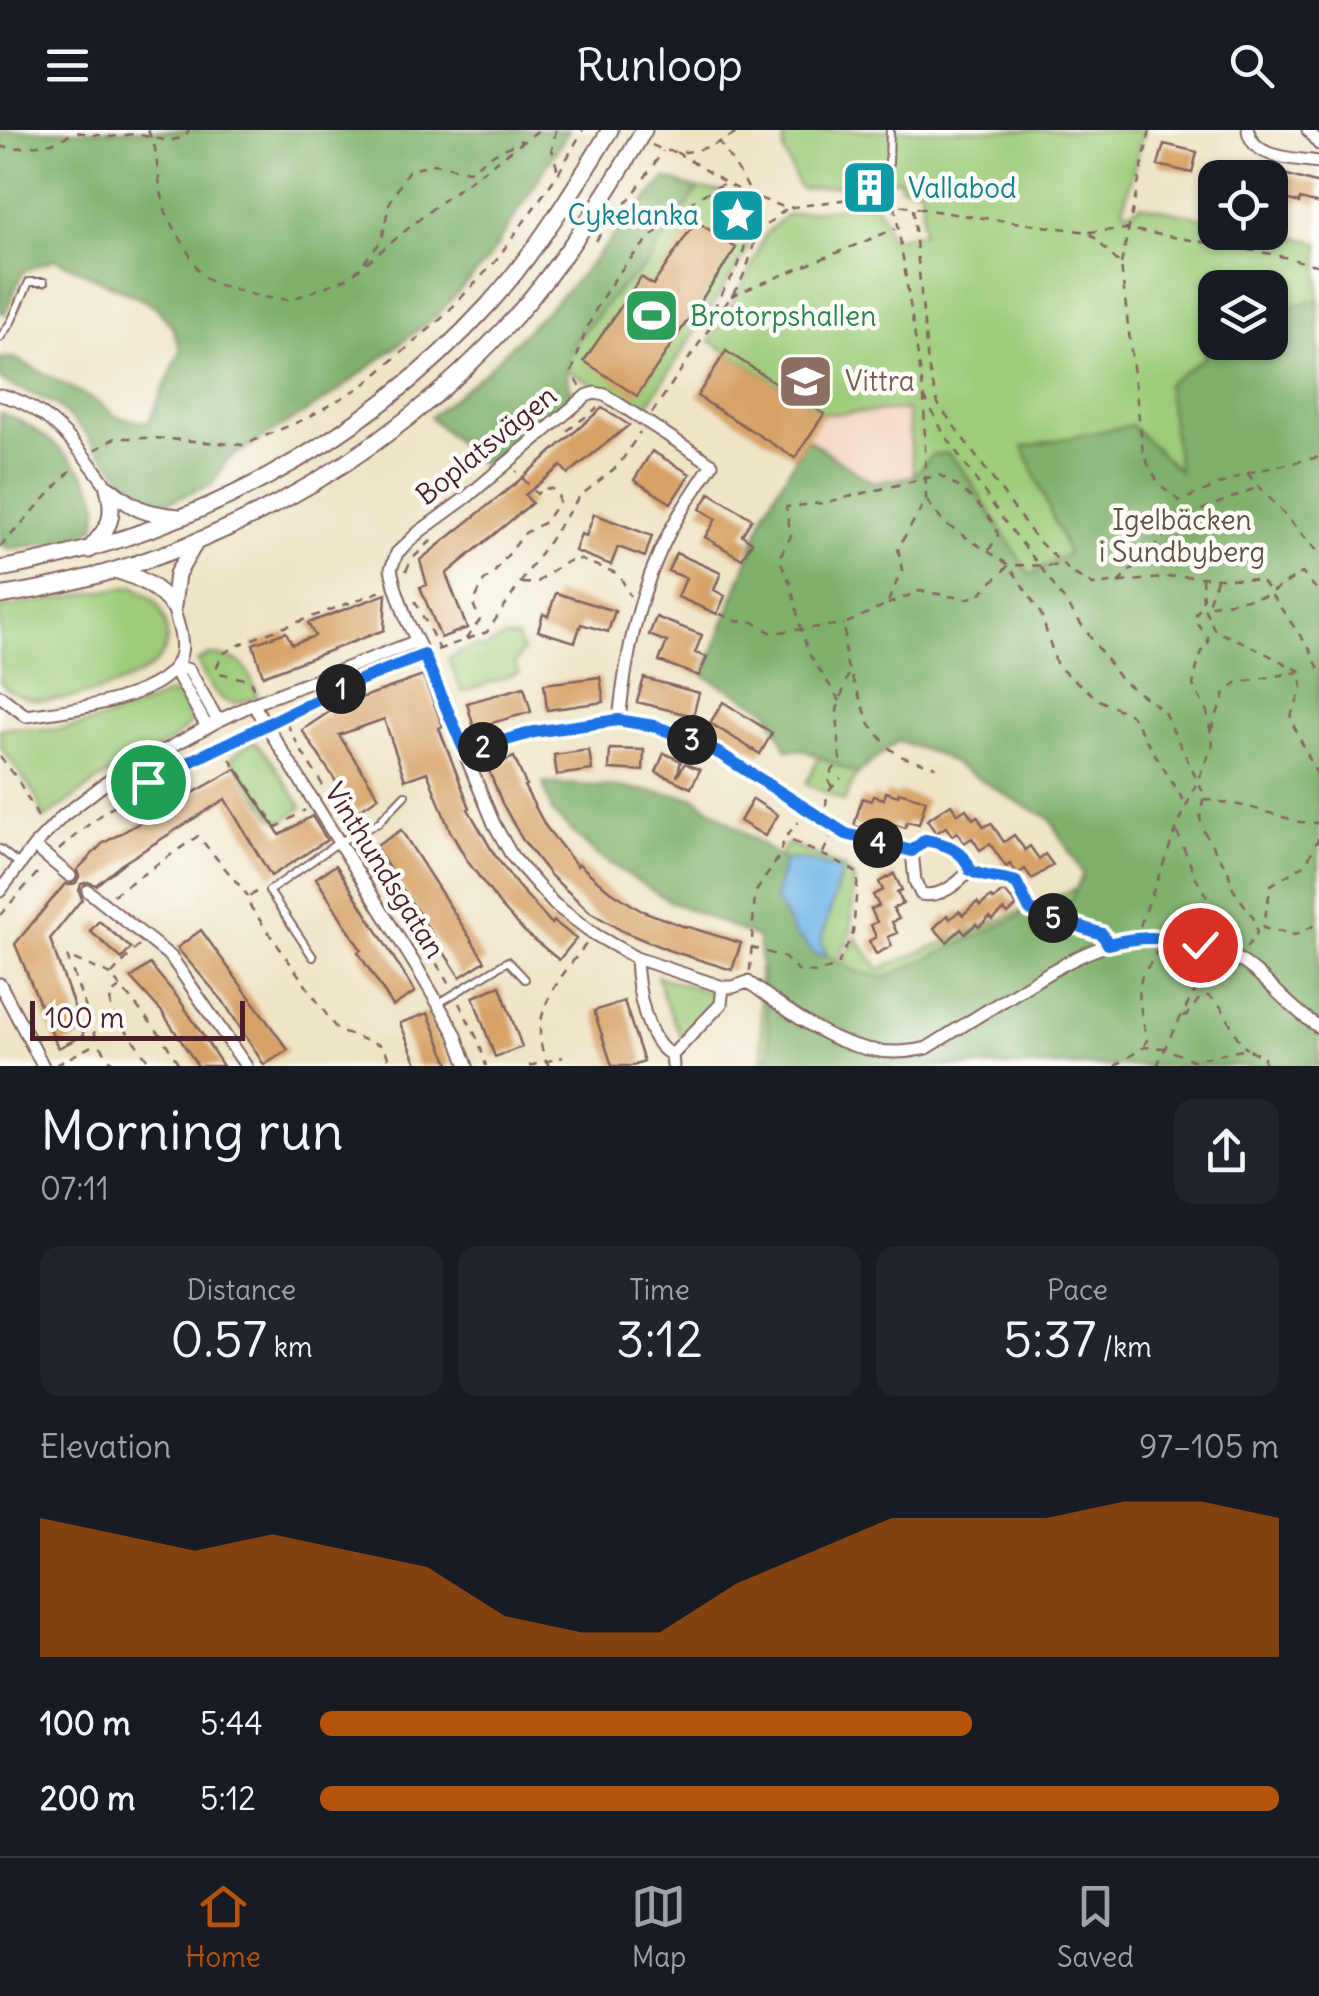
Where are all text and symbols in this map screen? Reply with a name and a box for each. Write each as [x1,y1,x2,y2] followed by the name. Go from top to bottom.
[576,37,743,93] text: Runloop
[40,38,95,93] icon: menu
[1224,38,1279,93] icon: search
[839,158,899,218] building icon: Vallabod
[1198,160,1288,360] map controls
[1198,160,1288,250] button: locate
[908,170,1017,206] place label: Vallabod
[708,185,768,245] place icon: Cykelanka
[567,197,699,233] place label: Cykelanka
[1198,270,1288,360] button: layers
[621,286,681,346] sports icon: Brotorpshallen
[690,298,876,334] place label: Brotorpshallen
[776,351,836,411] school or university icon: Vittra
[845,363,915,399] place label: Vittra
[408,377,564,513] street label: Boplatsvägen
[1099,502,1265,570] park label: Igelbäcken i Sundbyberg
[316,664,366,714] pin: 1
[335,671,347,707] text: 1
[667,715,717,765] pin: 3
[458,722,508,772] pin: 2
[684,722,700,758] text: 3
[475,729,491,765] text: 2
[106,740,191,825] pin
[121,755,176,810] icon: arrive
[317,776,453,964] street label: Vinthundsgatan
[853,818,903,868] pin: 4
[870,825,886,861] text: 4
[1028,893,1078,943] pin: 5
[1045,900,1061,936] text: 5
[1158,903,1243,988] pin
[1173,918,1228,973] icon: check
[30,996,245,1040] scale bar
[45,1000,124,1036] text: 100 m
[40,1096,344,1165] text: Morning run
[1174,1099,1279,1204] button: share
[40,1168,109,1209] text: 07:11
[187,1272,296,1308] text: Distance
[629,1272,690,1308] text: Time
[1047,1272,1108,1308] text: Pace
[170,1308,267,1371] text: 0.57
[616,1308,703,1371] text: 3:12
[1003,1308,1096,1371] text: 5:37
[267,1329,313,1365] text: km
[1096,1329,1152,1365] text: /km
[40,1426,171,1467] text: Elevation
[1139,1426,1279,1467] text: 97–105 m
[40,1703,131,1744] text: 100 m
[200,1703,263,1744] text: 5:44
[40,1778,135,1819] text: 200 m
[200,1778,256,1819] text: 5:12
[185,1879,261,1975] tab: Home
[631,1879,686,1975] tab: Map
[1057,1879,1134,1975] tab: Saved

